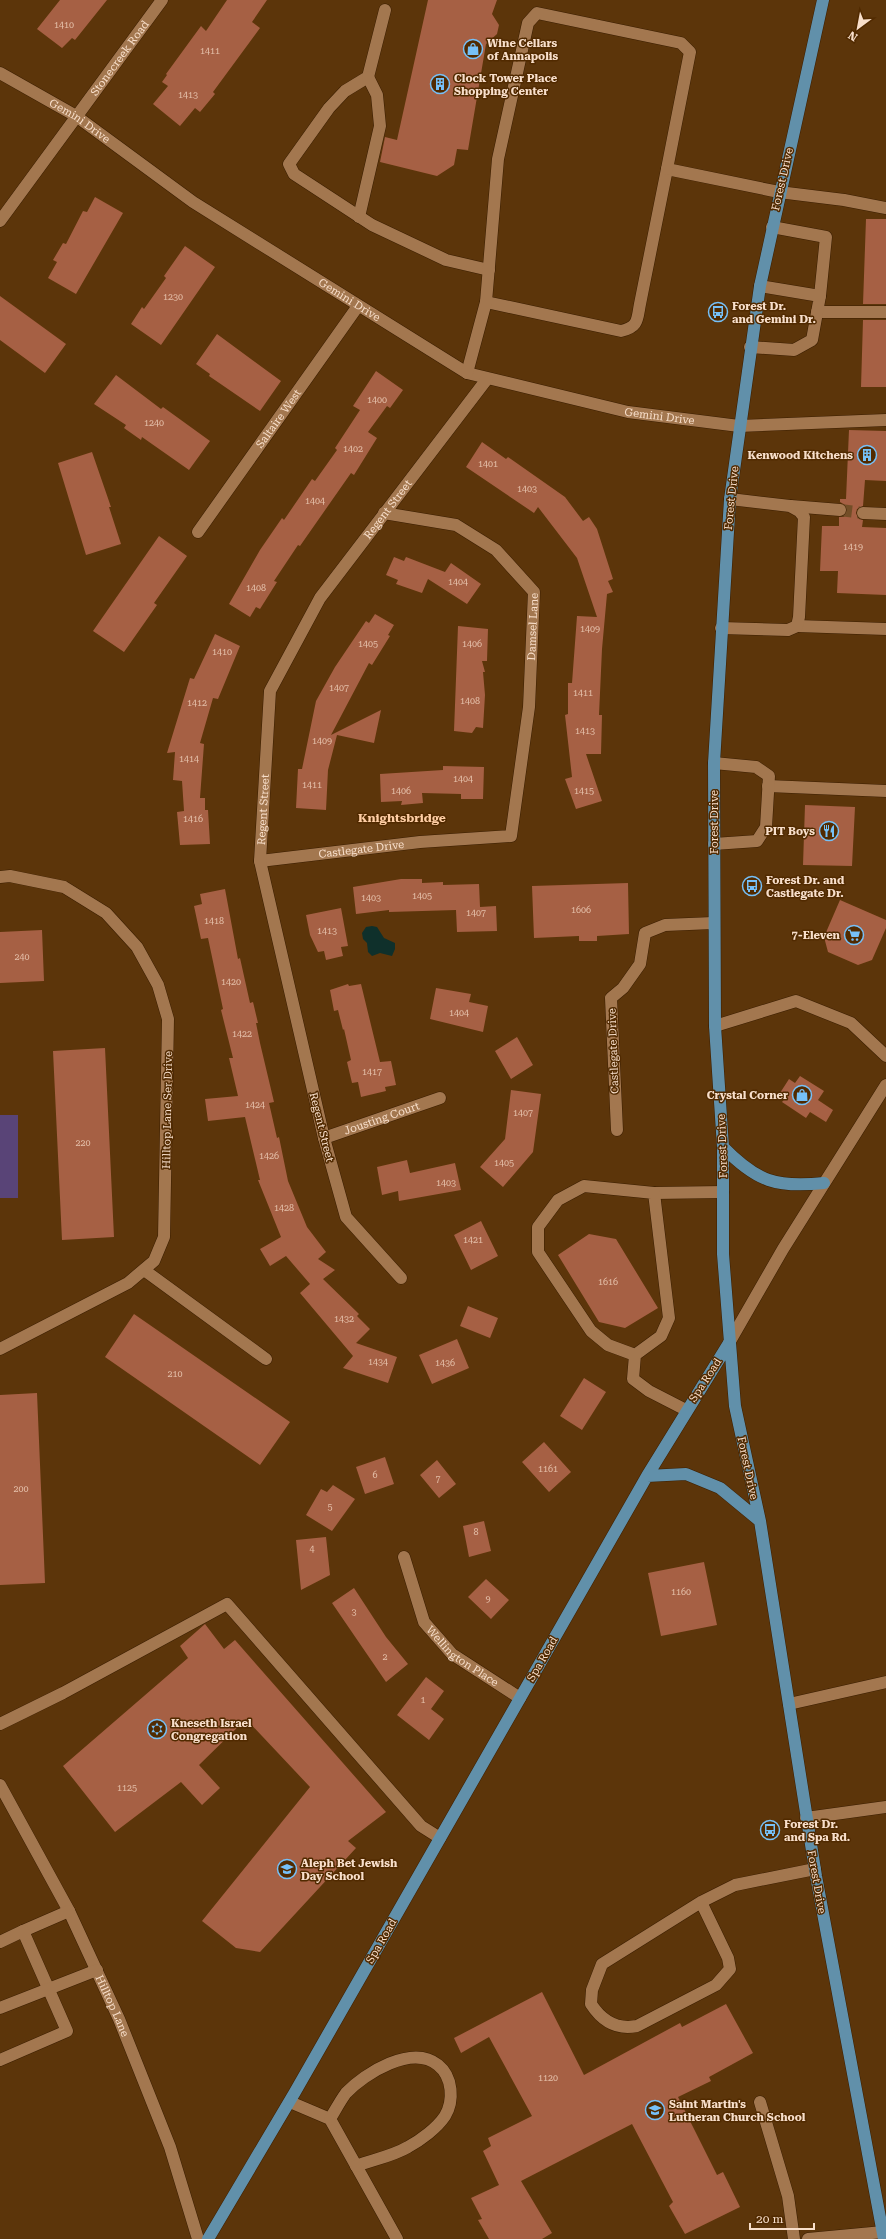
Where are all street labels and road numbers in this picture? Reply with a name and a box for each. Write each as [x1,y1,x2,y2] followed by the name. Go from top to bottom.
[88,18,152,99] street label: Stonecreek Road
[47,96,113,146] street label: Gemini Drive
[769,146,796,212] street label: Forest Drive
[316,276,383,324] street label: Gemini Drive
[253,387,304,451] street label: Saltaire West
[624,406,695,427] street label: Gemini Drive
[722,465,741,531] street label: Forest Drive
[361,477,415,542] street label: Regent Street
[525,592,541,661] street label: Damsel Lane
[255,774,272,845] street label: Regent Street
[708,790,721,854] street label: Forest Drive
[318,838,405,861] street label: Castlegate Drive
[606,1008,621,1094] street label: Castlegate Drive
[160,1051,175,1169] street label: Hilltop Lane Ser Drive
[307,1091,336,1163] street label: Regent Street
[342,1100,421,1138] street label: Jousting Court
[715,1114,730,1178] street label: Forest Drive
[686,1356,724,1405] street label: Spa Road
[734,1435,761,1501] street label: Forest Drive
[423,1623,501,1689] street label: Wellington Place
[524,1634,560,1684] street label: Spa Road
[805,1849,828,1915] street label: Forest Drive
[363,1916,399,1966] street label: Spa Road
[93,1973,131,2039] street label: Hilltop Lane

